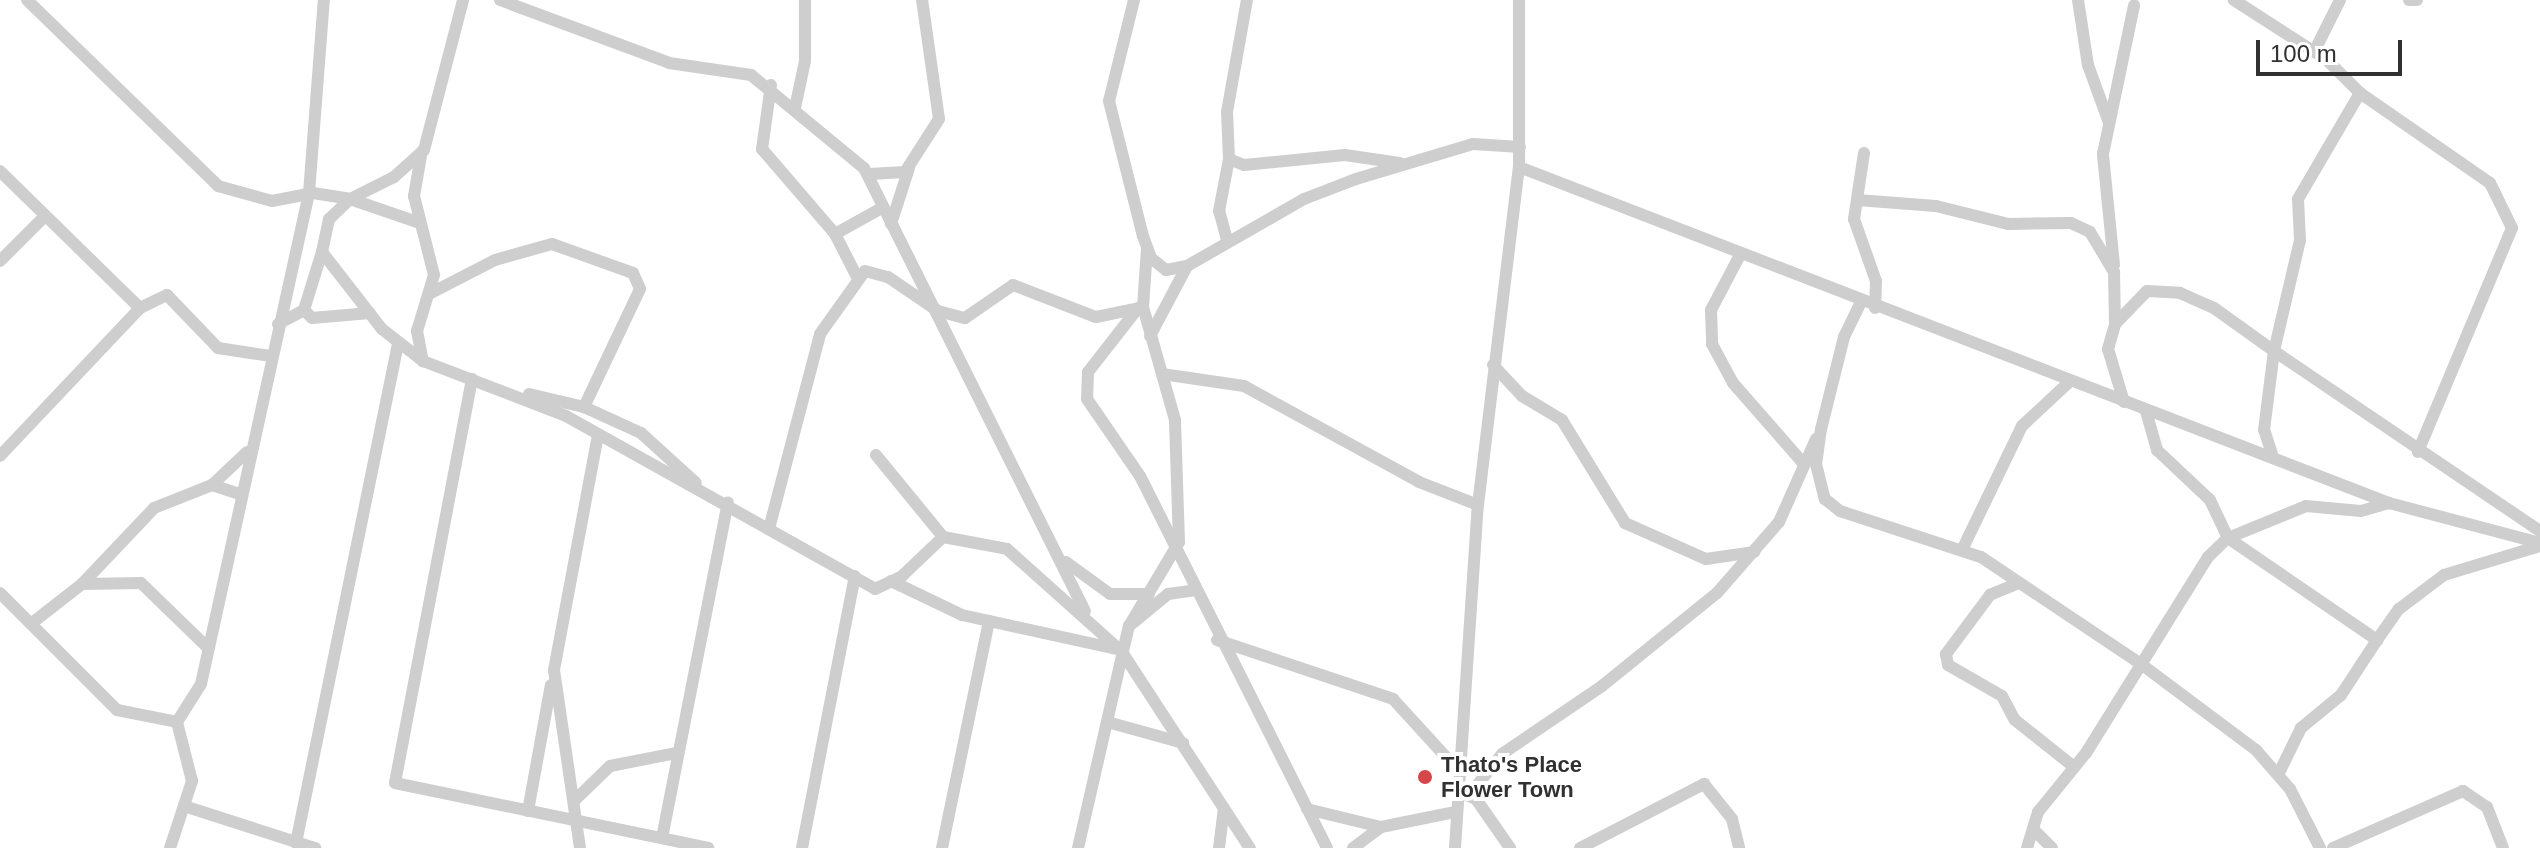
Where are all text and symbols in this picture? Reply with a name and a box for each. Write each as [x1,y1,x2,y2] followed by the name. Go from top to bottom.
[2260,24,2406,74] scale bar
[2270,40,2337,67] text: 100 m
[1441,751,1582,802] place label: Thato's Place Flower Town
[1416,768,1434,786] marker: Thato's Place Flower Town

